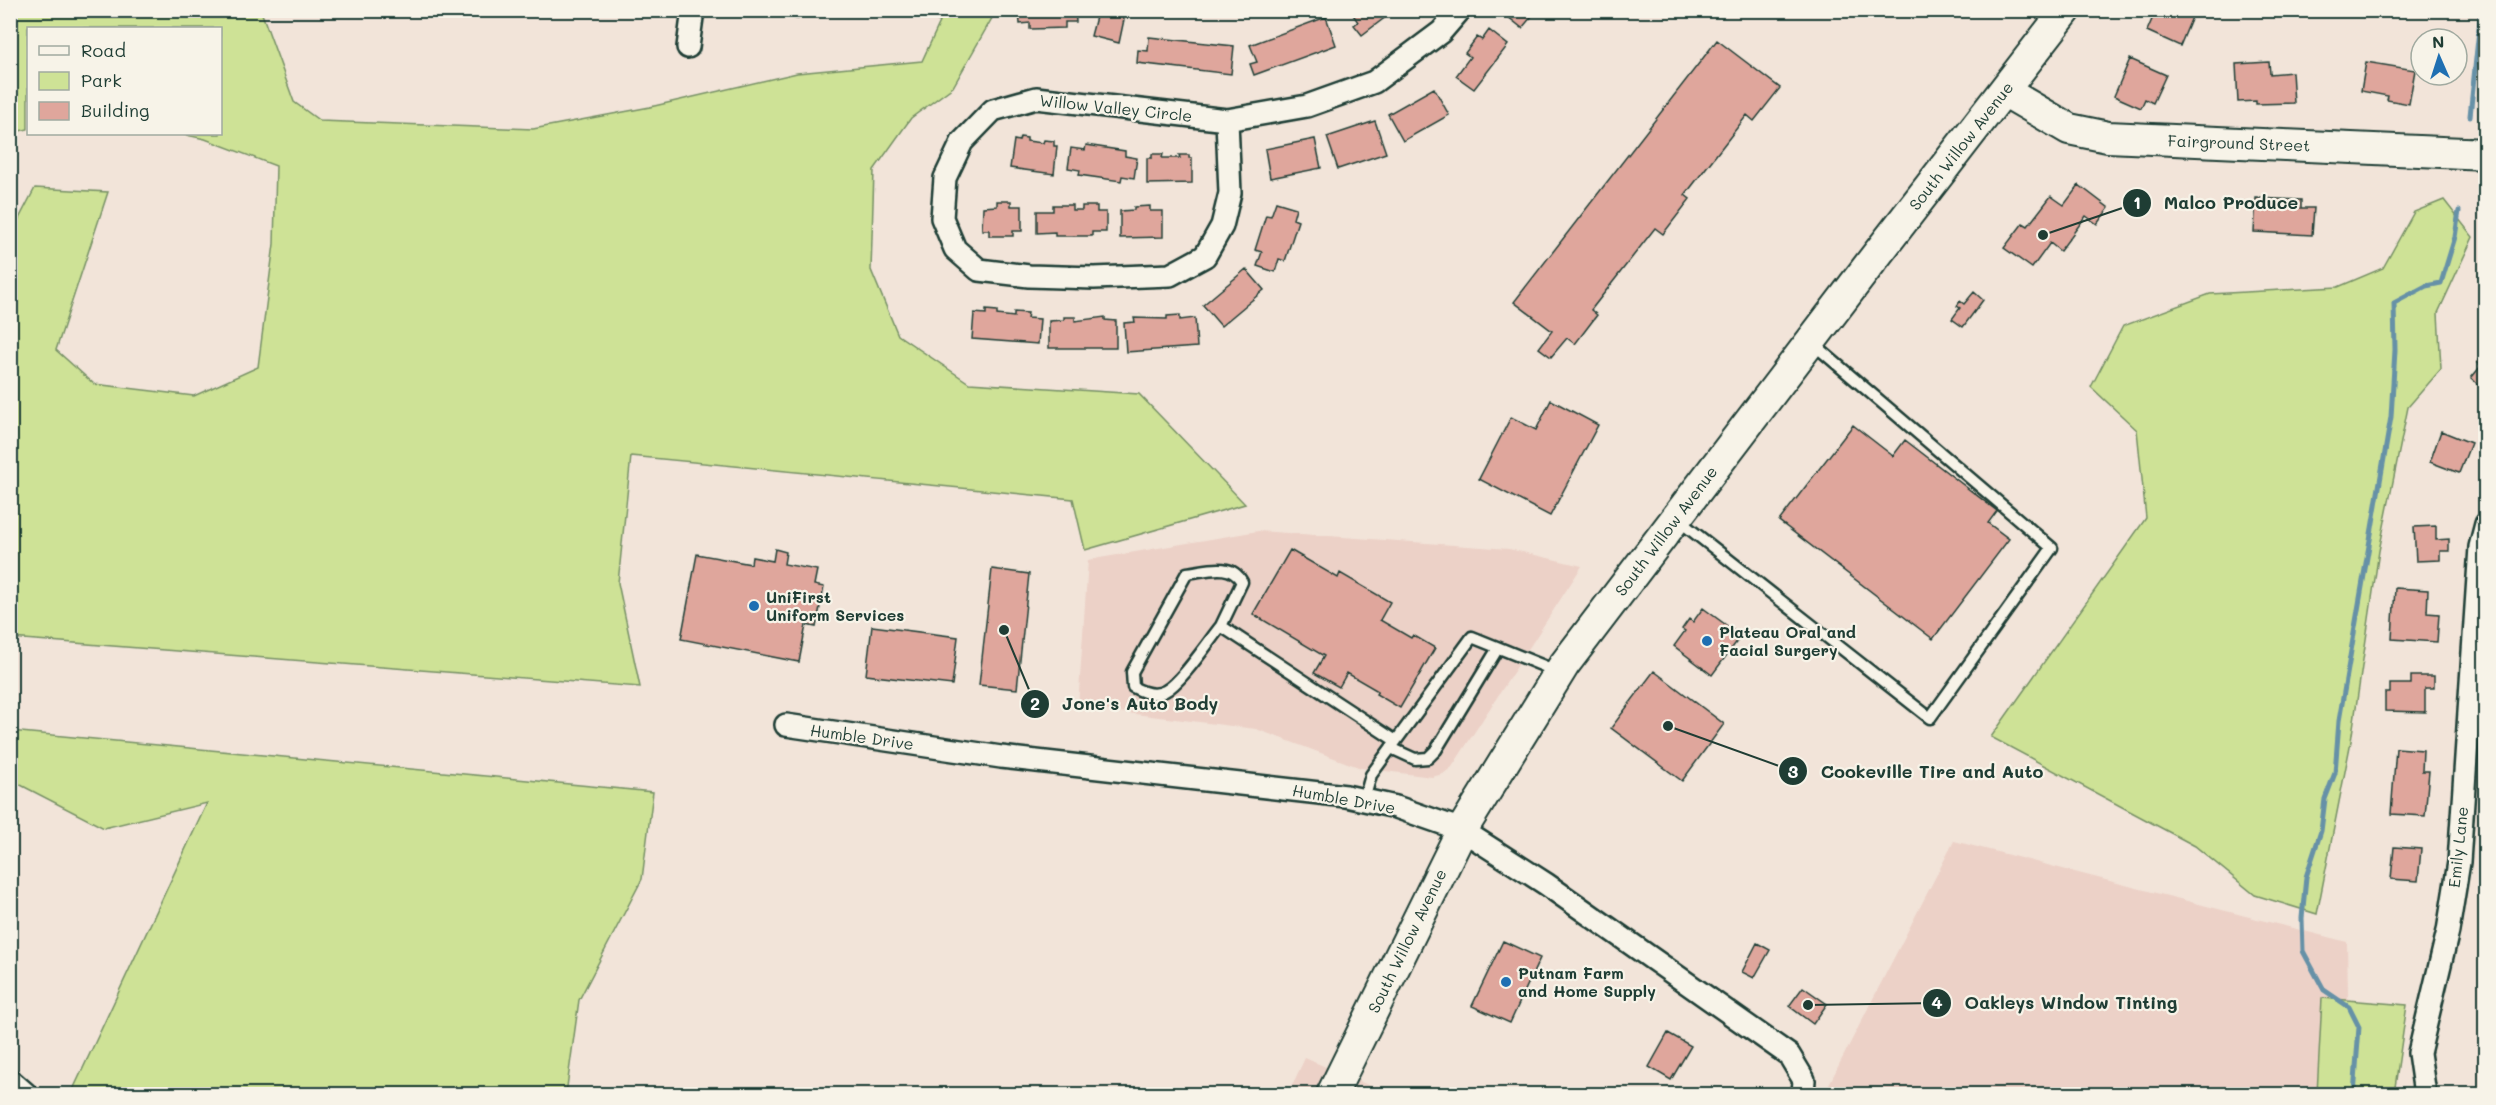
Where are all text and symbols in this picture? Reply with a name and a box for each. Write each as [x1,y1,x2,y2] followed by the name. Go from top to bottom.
[27,27,222,135] legend
[2409,27,2469,87] north arrow
[2432,31,2445,52] text: N
[81,38,126,62] text: Road
[81,68,122,92] text: Park
[1904,77,2017,214] street label: South Willow Avenue
[1039,89,1193,126] street label: Willow Valley Circle
[81,98,149,122] text: Building
[2167,130,2311,155] street label: Fairground Street
[2122,185,2310,221] callout: Malco Produce
[2133,190,2141,214] text: 1
[2164,190,2298,214] text: Malco Produce
[1610,461,1721,600] street label: South Willow Avenue
[766,586,904,625] place label: UniFirst Uniform Services
[747,599,761,613] marker: UniFirst Uniform Services
[1719,621,1856,660] place label: Plateau Oral and Facial Surgery
[1700,634,1714,648] marker: Plateau Oral and Facial Surgery
[1020,686,1231,722] callout: Jone's Auto Body
[1030,691,1040,715] text: 2
[1062,691,1219,715] text: Jone's Auto Body
[809,719,915,754] street label: Humble Drive
[1778,753,2055,789] callout: Cookeville Tire and Auto
[1788,759,1799,783] text: 3
[1821,759,2043,783] text: Cookeville Tire and Auto
[1291,779,1397,818] street label: Humble Drive
[2443,805,2472,889] street label: Emily Lane
[1363,865,1451,1016] street label: South Willow Avenue
[1518,962,1656,1001] place label: Putnam Farm and Home Supply
[1499,975,1513,989] marker: Putnam Farm and Home Supply
[1922,985,2189,1021] callout: Oakleys Window Tinting
[1931,990,1943,1014] text: 4
[1965,990,2178,1014] text: Oakleys Window Tinting

